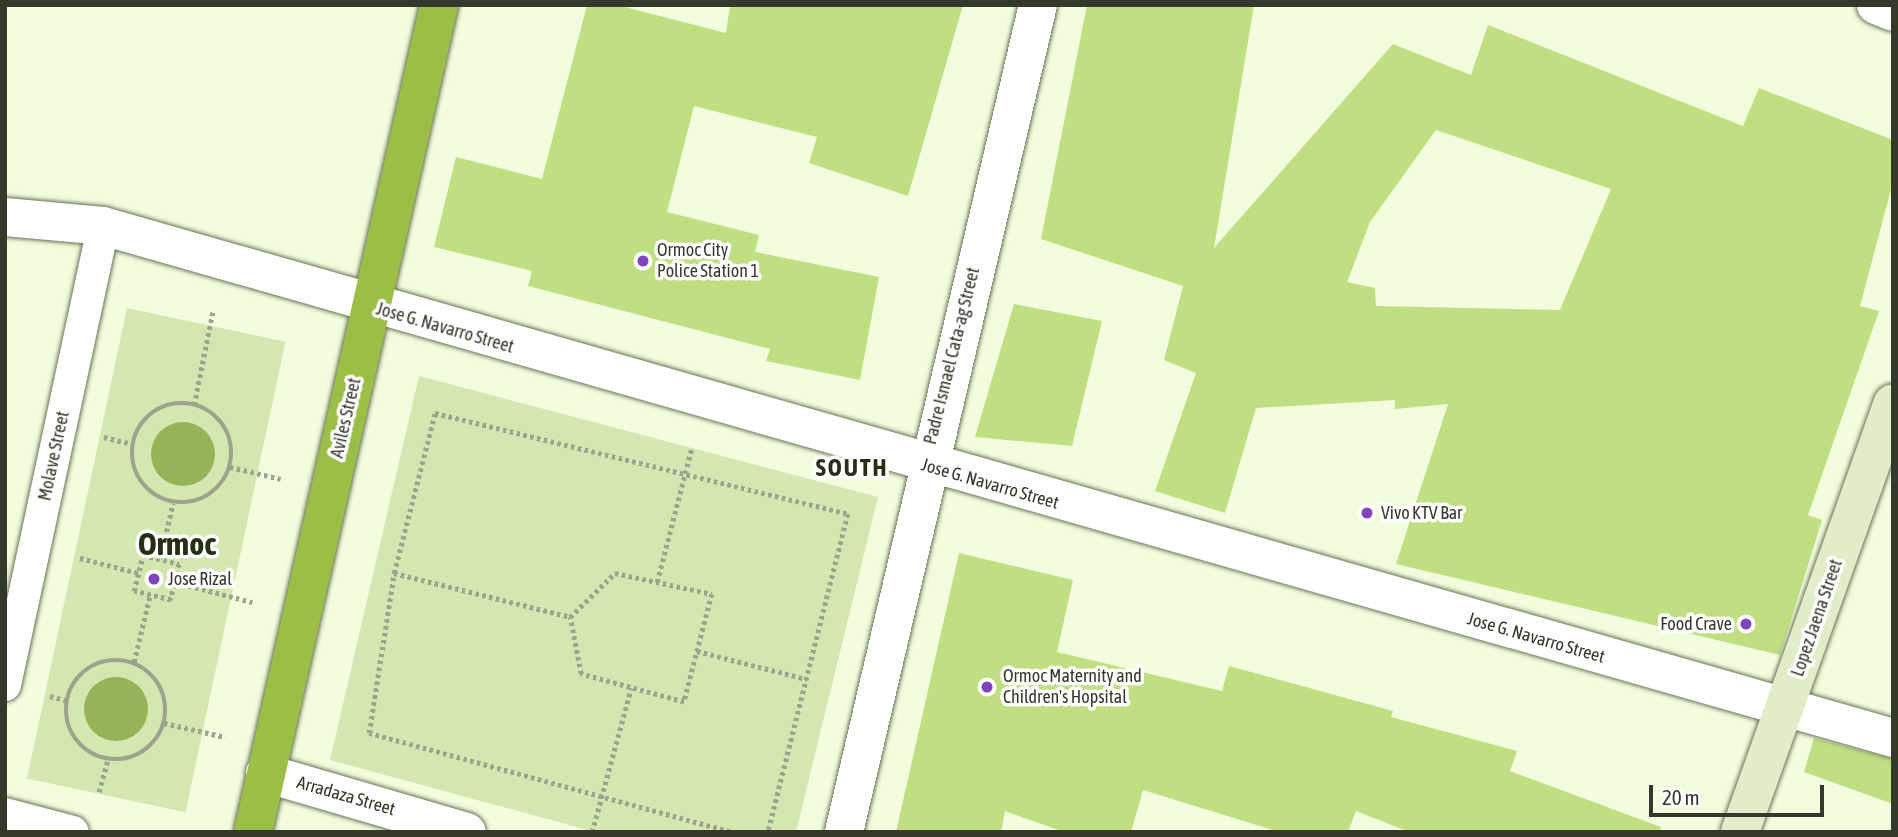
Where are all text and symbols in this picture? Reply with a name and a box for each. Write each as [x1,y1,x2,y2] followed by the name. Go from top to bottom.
[657,240,759,282] place label: Ormoc City Police Station 1
[635,253,651,269] marker: Ormoc City Police Station 1
[920,265,984,447] street label: Padre Ismael Cata-ag Street
[374,298,516,358] street label: Jose G. Navarro Street
[326,376,366,460] street label: Aviles Street
[34,409,74,503] street label: Molave Street
[816,454,888,482] district label: SOUTH
[919,454,1061,514] street label: Jose G. Navarro Street
[1381,502,1462,524] place label: Vivo KTV Bar
[1359,505,1375,521] marker: Vivo KTV Bar
[138,525,216,563] district label: Ormoc
[1787,557,1847,679] street label: Lopez Jaena Street
[168,568,232,590] place label: Jose Rizal
[146,571,162,587] marker: Jose Rizal
[1465,608,1607,668] street label: Jose G. Navarro Street
[1660,613,1732,635] place label: Food Crave
[1738,616,1754,632] marker: Food Crave
[1003,666,1142,708] place label: Ormoc Maternity and Children's Hopsital
[977,677,997,697] marker: Ormoc Maternity and Children's Hopsital
[1653,770,1828,814] scale bar
[294,772,398,820] street label: Arradaza Street
[1662,785,1700,809] text: 20 m

